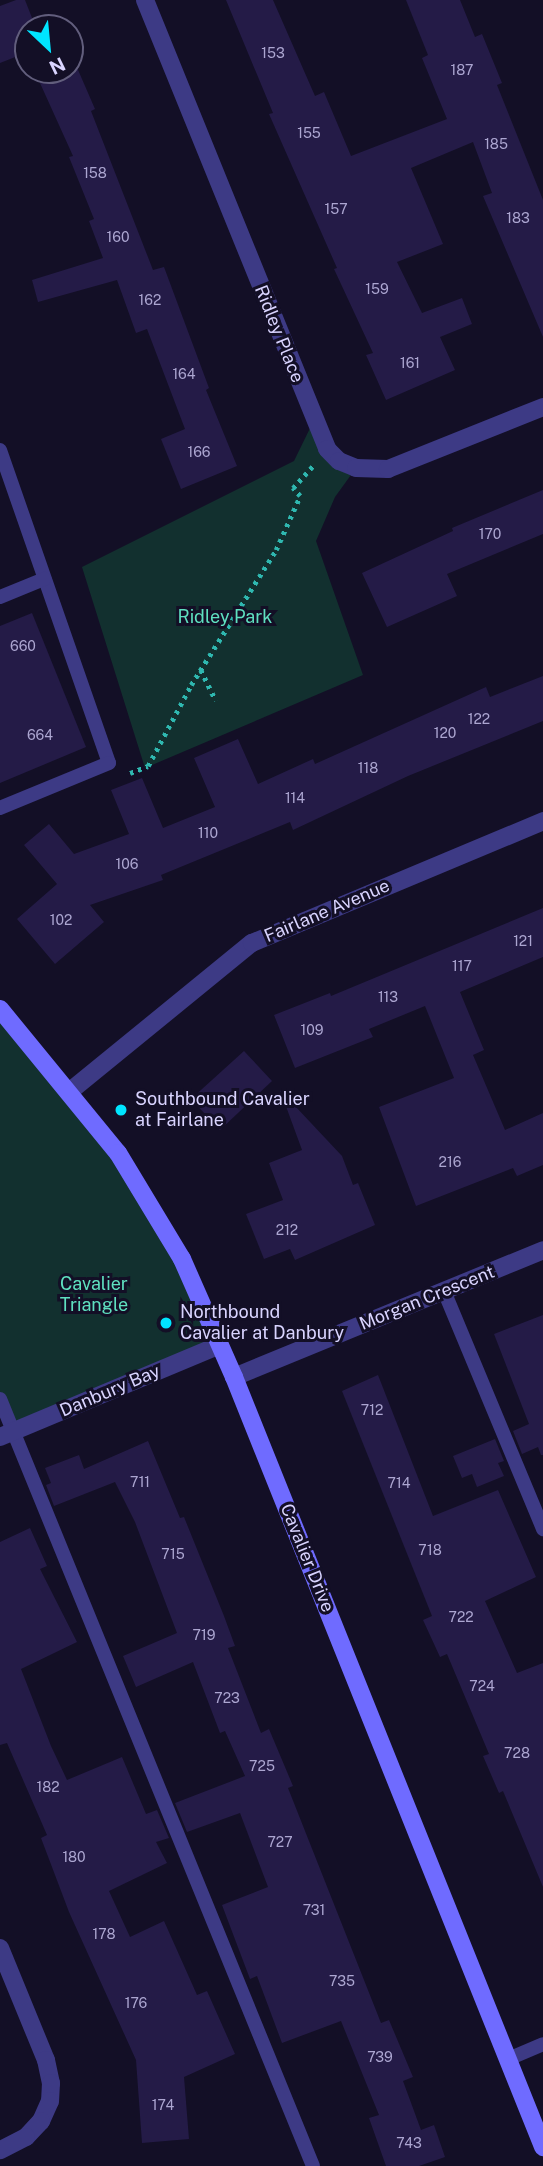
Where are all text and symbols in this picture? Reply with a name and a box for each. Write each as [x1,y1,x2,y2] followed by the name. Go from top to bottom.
[14,14,84,84] north arrow
[261,45,285,61] house number: 153
[46,53,69,79] text: N
[451,62,473,78] house number: 187
[297,125,321,141] house number: 155
[484,136,508,152] house number: 185
[83,165,107,181] house number: 158
[324,201,348,217] house number: 157
[506,210,530,226] house number: 183
[107,229,129,245] house number: 160
[365,281,389,297] house number: 159
[250,282,308,386] street label: Ridley Place
[139,292,161,308] house number: 162
[400,355,420,371] house number: 161
[172,366,196,382] house number: 164
[187,444,211,460] house number: 166
[479,526,501,542] house number: 170
[178,606,272,628] park label: Ridley Park
[10,638,36,654] house number: 660
[468,711,490,727] house number: 122
[434,725,456,741] house number: 120
[27,727,53,743] house number: 664
[358,760,378,776] house number: 118
[285,790,305,806] house number: 114
[198,825,218,841] house number: 110
[116,856,138,872] house number: 106
[261,875,393,947] street label: Fairlane Avenue
[50,912,72,928] house number: 102
[513,933,533,949] house number: 121
[452,958,472,974] house number: 117
[378,989,398,1005] house number: 113
[301,1022,323,1038] house number: 109
[135,1089,310,1132] place label: Southbound Cavalier at Fairlane
[113,1102,129,1118] marker: Southbound Cavalier at Fairlane
[439,1154,461,1170] house number: 216
[276,1222,298,1238] house number: 212
[356,1261,498,1335] street label: Morgan Crescent
[60,1274,128,1316] park label: Cavalier Triangle
[180,1302,344,1344] place label: Northbound Cavalier at Danbury
[158,1315,174,1331] marker: Northbound Cavalier at Danbury
[57,1360,163,1422] street label: Danbury Bay
[361,1402,383,1418] house number: 712
[130,1474,150,1490] house number: 711
[387,1475,411,1491] house number: 714
[275,1501,339,1615] street label: Cavalier Drive
[418,1542,442,1558] house number: 718
[161,1546,185,1562] house number: 715
[448,1609,474,1625] house number: 722
[192,1627,216,1643] house number: 719
[469,1678,495,1694] house number: 724
[214,1690,240,1706] house number: 723
[504,1745,530,1761] house number: 728
[249,1758,275,1774] house number: 725
[36,1779,60,1795] house number: 182
[267,1834,293,1850] house number: 727
[62,1849,86,1865] house number: 180
[303,1902,325,1918] house number: 731
[93,1926,115,1942] house number: 178
[329,1973,355,1989] house number: 735
[125,1995,147,2011] house number: 176
[367,2049,393,2065] house number: 739
[152,2097,174,2113] house number: 174
[396,2135,422,2151] house number: 743

